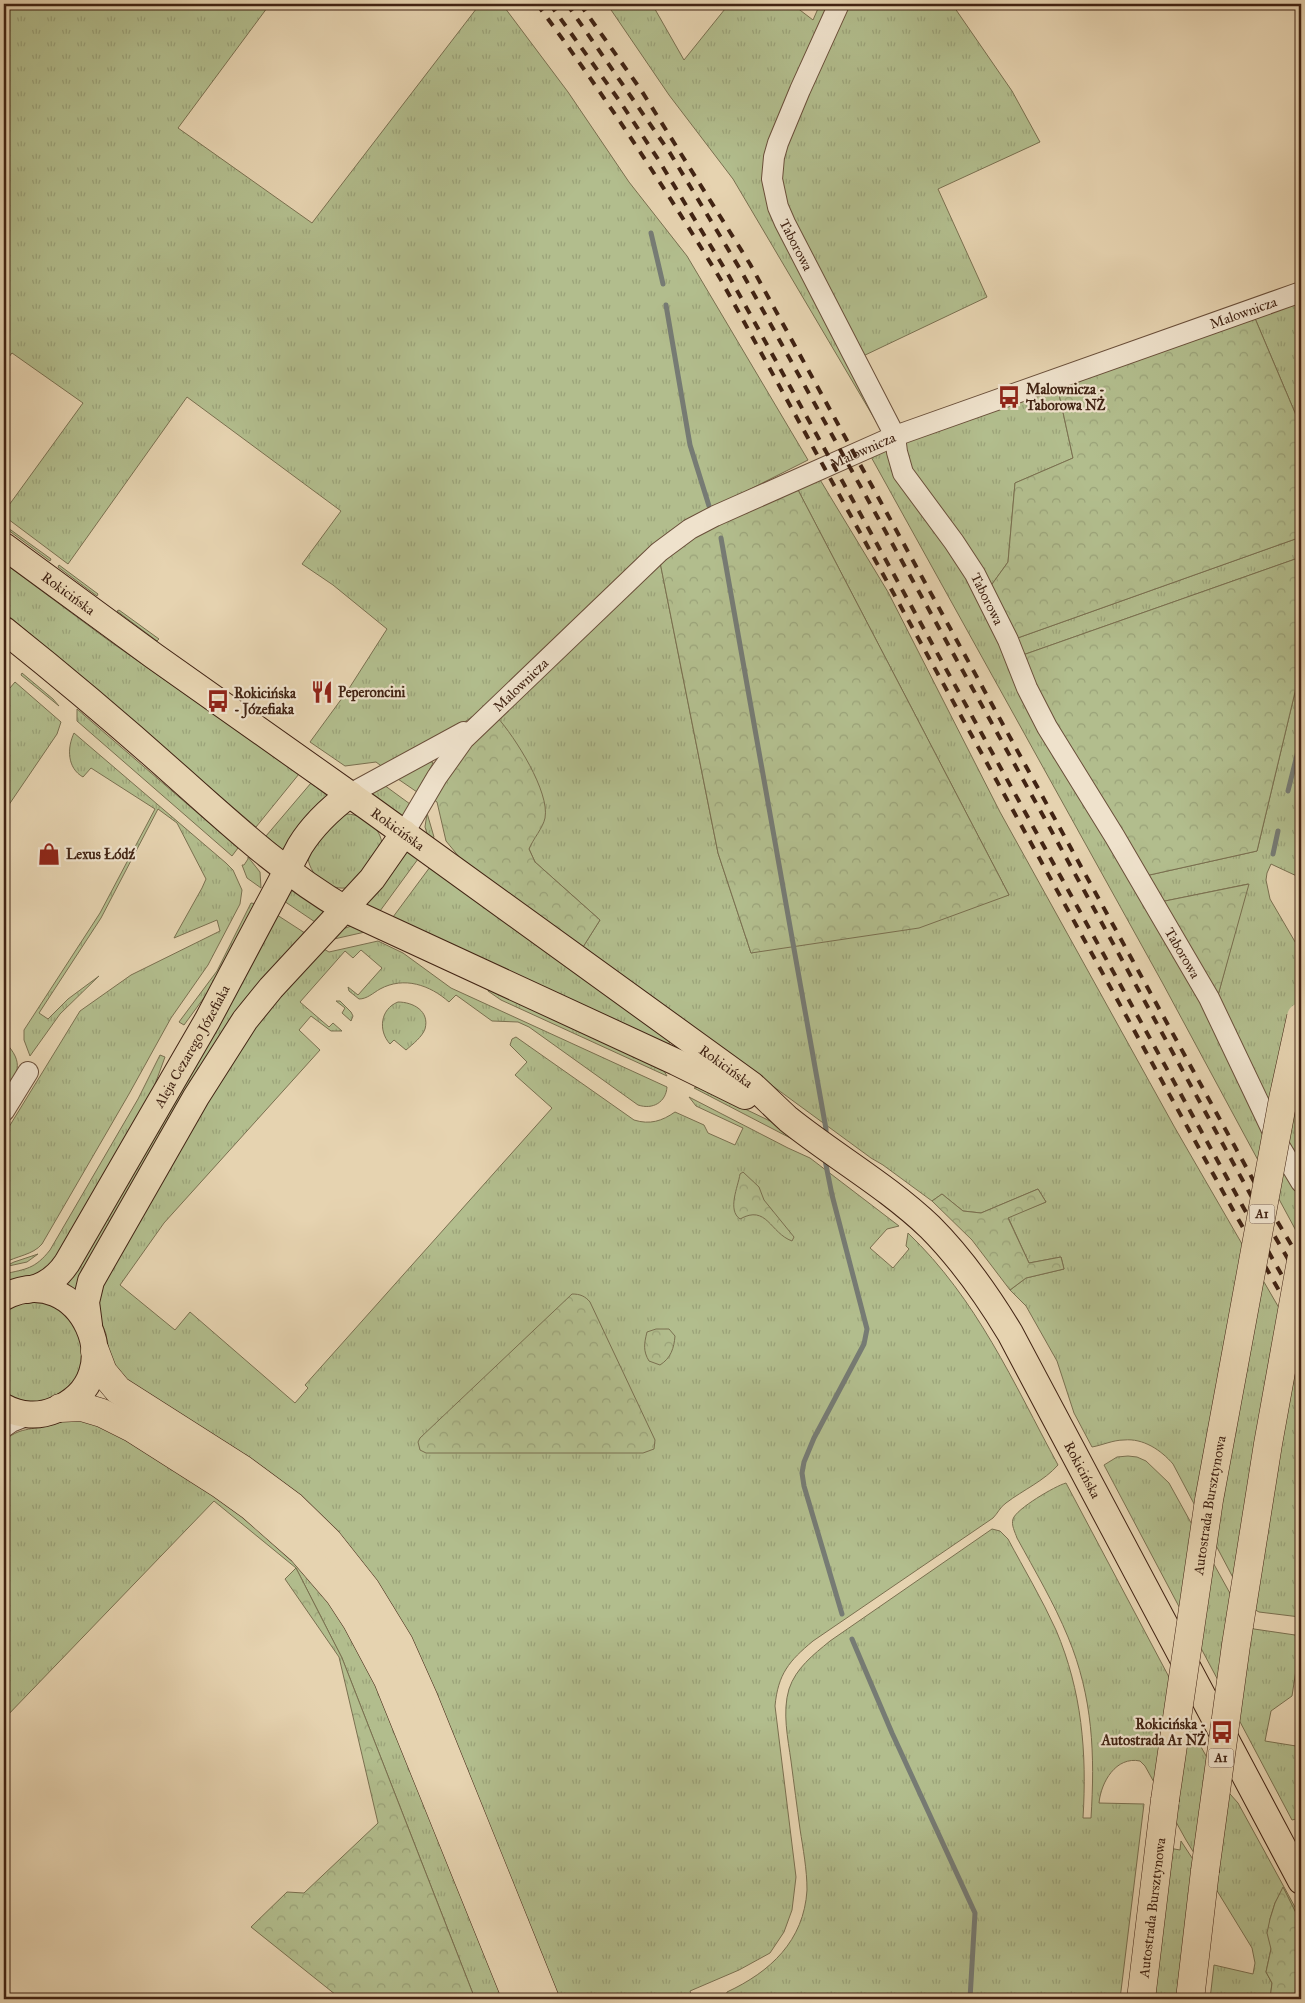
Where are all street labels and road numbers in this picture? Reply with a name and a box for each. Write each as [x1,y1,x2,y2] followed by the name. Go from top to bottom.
[776,216,817,274] street label: Taborowa
[1207,293,1279,332] street label: Malownicza
[827,428,898,472] street label: Malownicza
[38,568,99,619] street label: Rokicińska
[967,570,1008,628] street label: Taborowa
[489,654,552,715] street label: Malownicza
[368,804,428,854] street label: Rokicińska
[1161,924,1204,981] street label: Taborowa
[150,982,233,1111] street label: Aleja Cezarego Józefiaka
[696,1041,756,1091] street label: Rokicińska
[1250,1204,1274,1224] road number: A1
[1189,1434,1229,1577] street label: Autostrada Bursztynowa
[1061,1438,1105,1501] street label: Rokicińska
[1208,1749,1234,1768] road number: A1
[1135,1837,1169,1980] street label: Autostrada Bursztynowa

